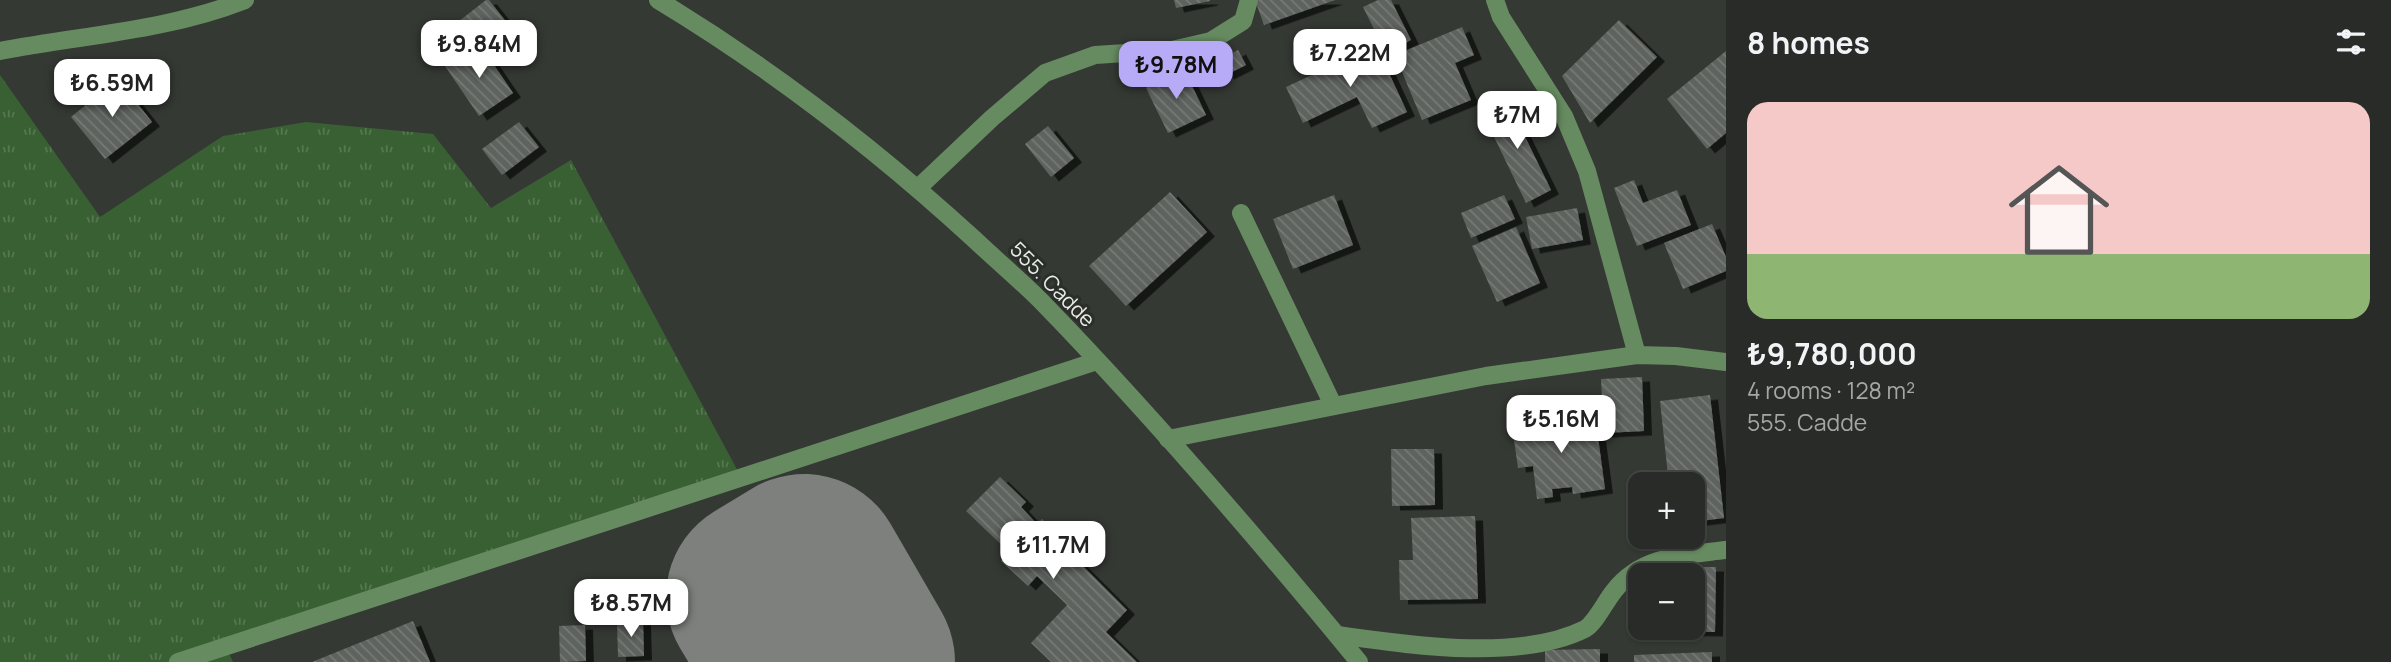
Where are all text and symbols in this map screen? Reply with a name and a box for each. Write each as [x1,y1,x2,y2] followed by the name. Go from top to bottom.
[422,20,536,80] pin: ₺9.84M
[1747,22,1870,63] text: 8 homes
[2332,23,2370,61] icon: filters
[437,27,521,59] text: ₺9.84M
[1293,29,1407,89] pin: ₺7.22M
[1309,36,1391,68] text: ₺7.22M
[1119,42,1233,101] pin: ₺9.78M
[1135,48,1217,80] text: ₺9.78M
[55,60,169,119] pin: ₺6.59M
[70,66,154,98] text: ₺6.59M
[1483,92,1551,151] pin: ₺7M
[1493,98,1541,130] text: ₺7M
[1996,147,2122,273] icon: home
[1004,235,1102,333] street label: 555. Cadde
[1747,333,1917,374] text: ₺9,780,000
[1747,374,1915,406] text: 4 rooms · 128 m²
[1504,396,1618,455] pin: ₺5.16M
[1523,402,1599,434] text: ₺5.16M
[1747,406,1867,438] text: 555. Cadde
[1628,472,1705,640] map controls
[1628,472,1705,549] button: +
[996,522,1110,581] pin: ₺11.7M
[1016,528,1090,560] text: ₺11.7M
[1628,563,1705,640] button: −
[574,580,688,639] pin: ₺8.57M
[590,586,672,618] text: ₺8.57M

